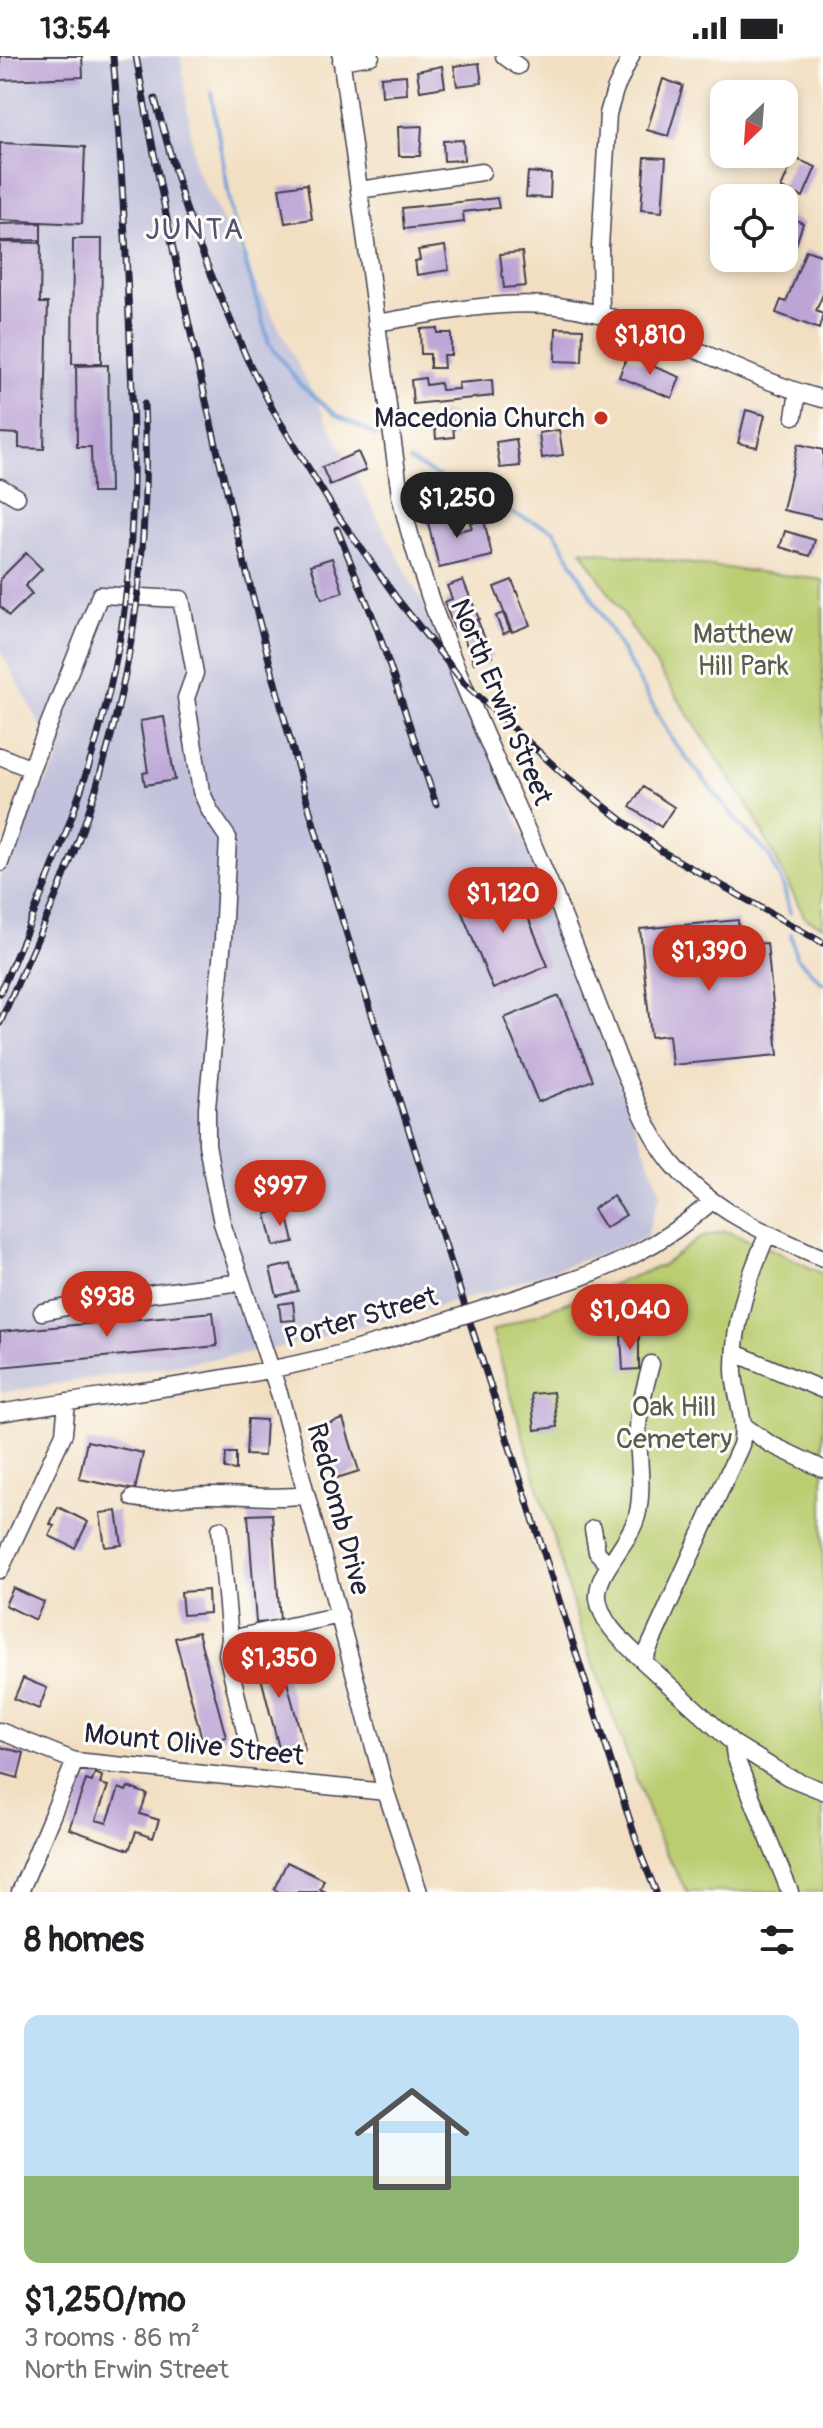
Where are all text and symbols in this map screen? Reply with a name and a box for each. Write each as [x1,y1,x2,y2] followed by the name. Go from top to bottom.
[40,10,110,47] text: 13:54
[710,80,798,168] north arrow
[710,80,798,272] map controls
[710,184,798,272] button: locate
[145,211,245,248] district label: JUNTA
[585,309,715,377] pin: $1,810
[614,319,686,351] text: $1,810
[374,401,585,436] place label: Macedonia Church
[592,409,610,427] marker: Macedonia Church
[392,472,522,540] pin: $1,250
[418,482,496,514] text: $1,250
[442,594,560,811] street label: North Erwin Street
[693,617,793,684] park label: Matthew Hill Park
[438,867,568,935] pin: $1,120
[466,877,540,909] text: $1,120
[644,925,774,993] pin: $1,390
[671,935,747,967] text: $1,390
[233,1160,327,1228] pin: $997
[253,1170,307,1202] text: $997
[60,1271,154,1339] pin: $938
[280,1279,442,1357] street label: Porter Street
[79,1281,135,1313] text: $938
[565,1284,695,1352] pin: $1,040
[589,1294,671,1326] text: $1,040
[616,1390,732,1457] park label: Oak Hill Cemetery
[298,1419,378,1599] street label: Redcomb Drive
[214,1632,344,1700] pin: $1,350
[240,1642,318,1674] text: $1,350
[82,1716,306,1774] street label: Mount Olive Street
[755,1918,799,1962] icon: filters
[24,1919,144,1962] text: 8 homes
[340,2067,484,2211] icon: home
[24,2279,186,2322] text: $1,250/mo
[24,2322,200,2354] text: 3 rooms · 86 m²
[24,2354,229,2386] text: North Erwin Street

